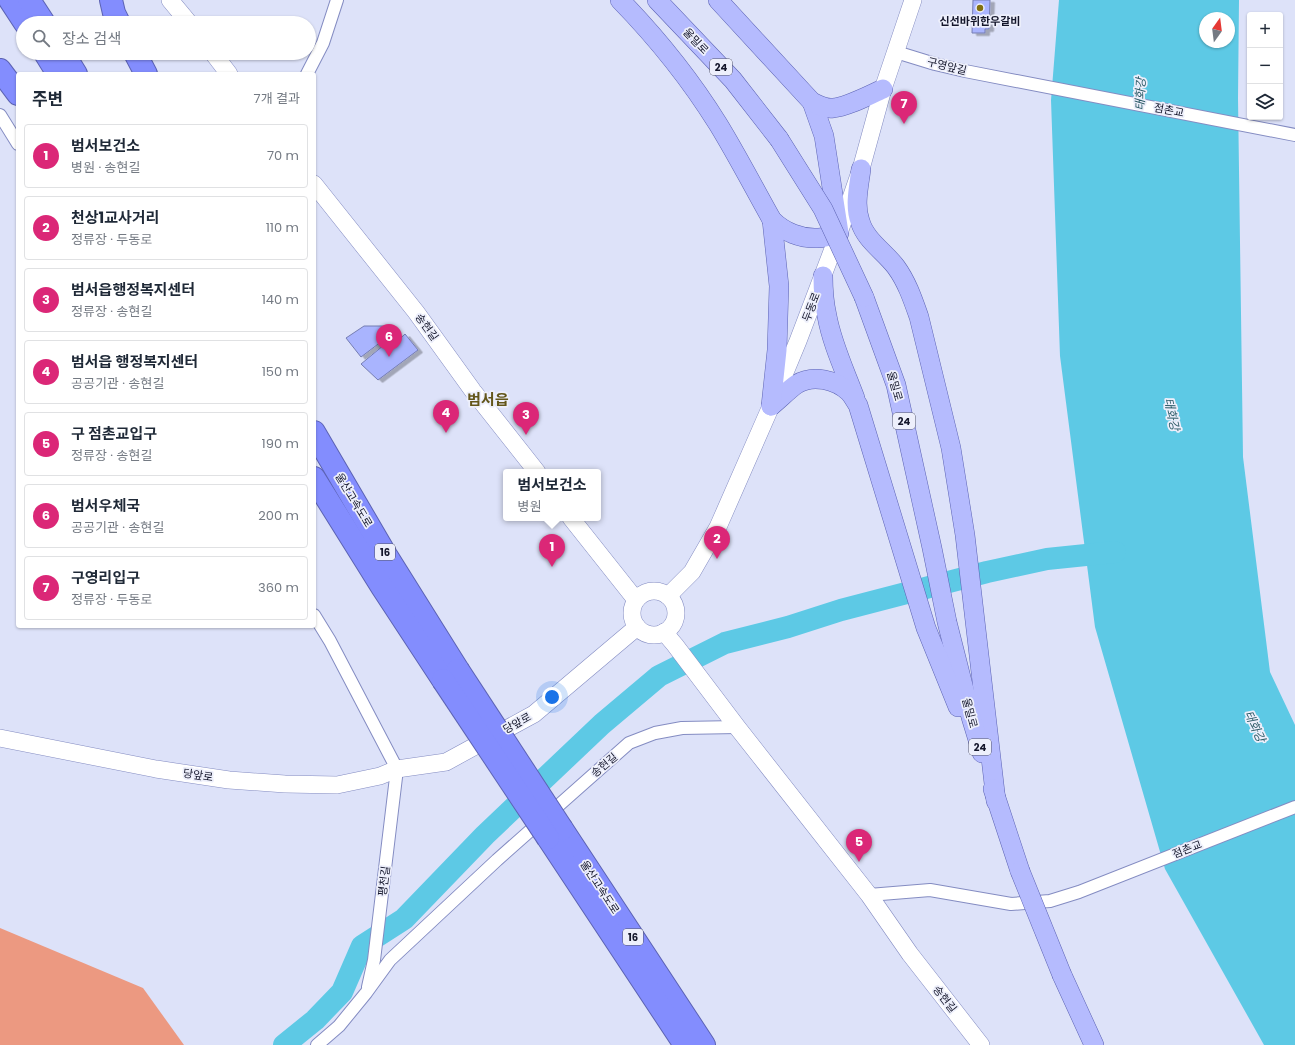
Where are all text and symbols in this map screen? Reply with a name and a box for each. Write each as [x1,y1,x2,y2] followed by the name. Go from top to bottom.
[975,3,985,13] marker: 신선바위한우갈비
[1199,12,1235,48] north arrow
[1247,12,1283,120] map controls
[1247,12,1283,48] button: +
[940,13,1020,29] place label: 신선바위한우갈비
[16,16,316,60] search box
[680,25,712,57] street label: 울밀로
[30,27,52,49] icon: search
[62,28,121,49] text: 장소 검색
[1247,48,1283,84] button: −
[925,53,969,79] street label: 구영앞길
[710,59,732,75] road number: 24
[1131,75,1149,111] water label: 태화강
[1247,84,1283,120] button: layers
[32,87,63,111] text: 주변
[254,89,300,108] text: 7개 결과
[891,91,917,124] pin: 7
[1153,99,1185,121] street label: 점촌교
[71,135,140,156] text: 범서보건소
[44,146,48,165] text: 1
[267,146,299,165] text: 70 m
[71,158,141,177] text: 병원 · 송현길
[71,207,159,228] text: 천상1교사거리
[42,218,50,237] text: 2
[266,218,299,237] text: 110 m
[71,230,152,249] text: 정류장 · 두동로
[71,279,195,300] text: 범서읍행정복지센터
[42,290,50,309] text: 3
[262,290,299,309] text: 140 m
[798,290,824,324] street label: 두동로
[71,302,152,321] text: 정류장 · 송현길
[412,310,442,344] street label: 송현길
[376,324,402,357] pin: 6
[71,351,198,372] text: 범서읍 행정복지센터
[42,362,50,381] text: 4
[262,362,299,381] text: 150 m
[883,369,907,403] street label: 울밀로
[71,374,164,393] text: 공공기관 · 송현길
[467,389,509,410] district label: 범서읍
[1160,396,1184,434] water label: 태화강
[433,400,459,433] pin: 4
[513,402,539,435] pin: 3
[893,413,915,429] road number: 24
[71,423,157,444] text: 구 점촌교입구
[42,434,50,453] text: 5
[262,434,299,453] text: 190 m
[71,446,152,465] text: 정류장 · 송현길
[503,469,601,521] popup
[332,470,376,530] street label: 울산고속도로
[517,474,587,495] text: 범서보건소
[71,495,140,516] text: 범서우체국
[517,497,541,516] text: 병원
[42,506,50,525] text: 6
[258,506,299,525] text: 200 m
[71,518,164,537] text: 공공기관 · 송현길
[704,526,730,559] pin: 2
[539,534,565,567] pin: 1
[375,544,395,560] road number: 16
[71,567,140,588] text: 구영리입구
[43,578,49,597] text: 7
[258,578,299,597] text: 360 m
[71,590,152,609] text: 정류장 · 두동로
[542,687,562,707] your location
[958,696,982,730] street label: 울밀로
[1240,707,1271,746] water label: 태화강
[500,709,534,737] street label: 당앞로
[969,739,991,755] road number: 24
[587,749,621,781] street label: 송현길
[182,765,214,785] street label: 당앞로
[846,829,872,862] pin: 5
[1170,836,1204,862] street label: 점촌교
[577,857,623,917] street label: 울산고속도로
[374,865,394,897] street label: 평천길
[623,929,643,945] road number: 16
[929,982,961,1016] street label: 송현길

